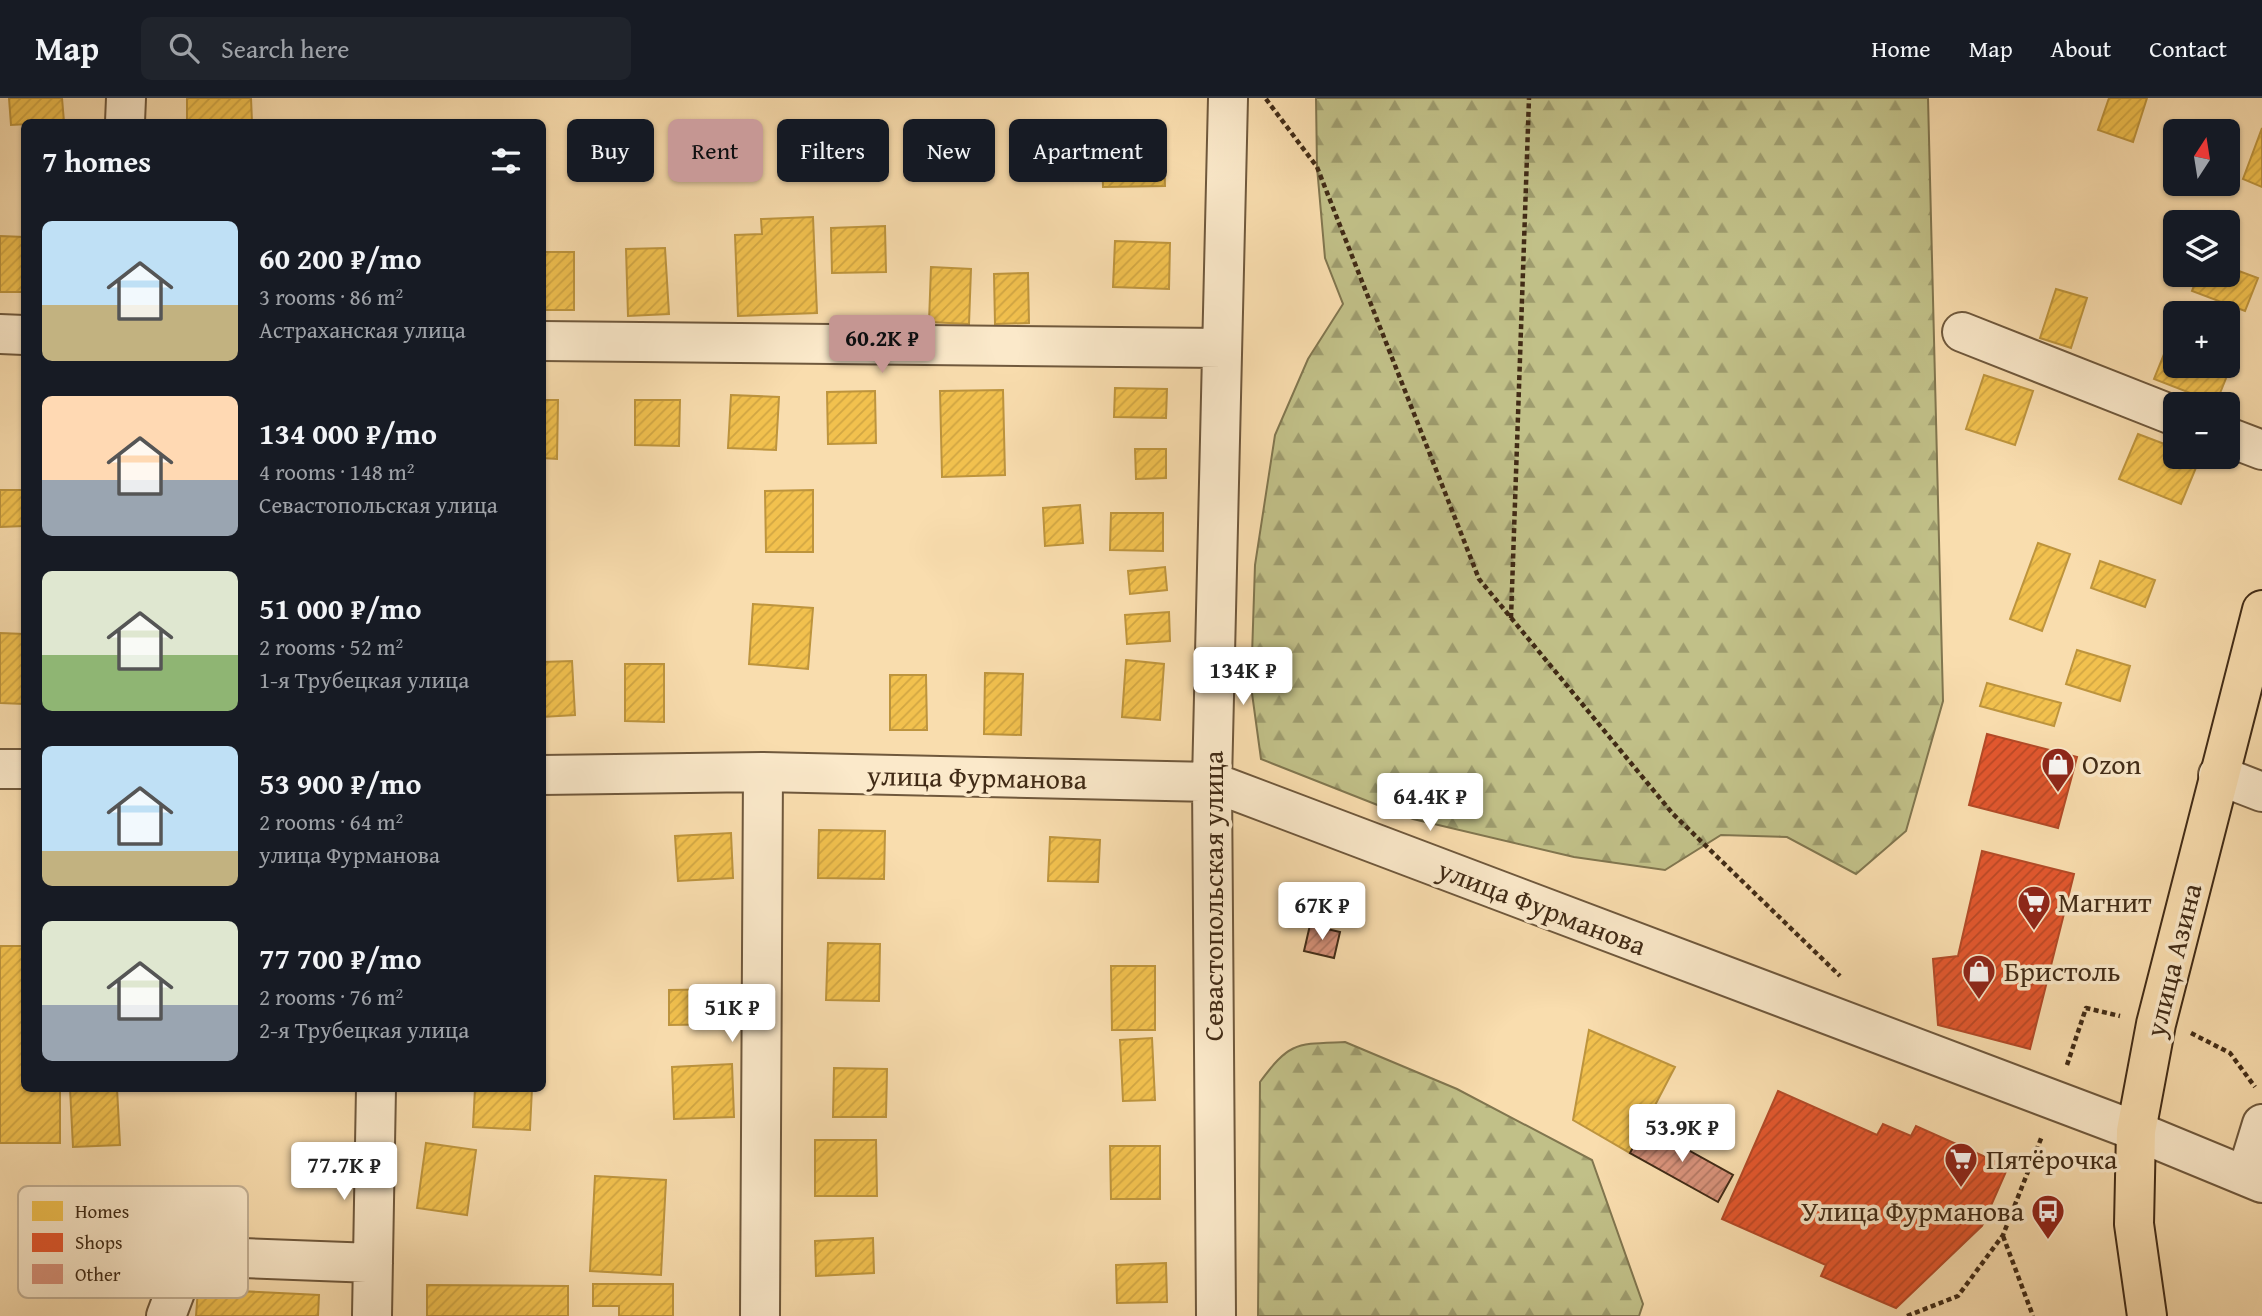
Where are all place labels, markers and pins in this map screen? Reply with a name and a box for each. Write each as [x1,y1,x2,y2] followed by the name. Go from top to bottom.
[817,316,947,375] pin: 60.2K ₽
[1186,648,1300,707] pin: 134K ₽
[2082,743,2142,784] place label: Ozon
[2039,745,2077,794] shop icon: Ozon
[1365,774,1495,833] pin: 64.4K ₽
[2058,881,2152,922] place label: Магнит
[1273,882,1371,942] pin: 67K ₽
[2015,883,2053,932] supermarket icon: Магнит
[2004,950,2120,991] place label: Бристоль
[1960,952,1998,1001] shop icon: Бристоль
[683,984,781,1044] pin: 51K ₽
[1617,1104,1747,1164] pin: 53.9K ₽
[1986,1138,2118,1179] place label: Пятёрочка
[1942,1140,1980,1189] supermarket icon: Пятёрочка
[279,1142,409,1202] pin: 77.7K ₽
[1801,1190,2025,1231] place label: Улица Фурманова
[2029,1192,2067,1241] bus stop icon: Улица Фурманова

